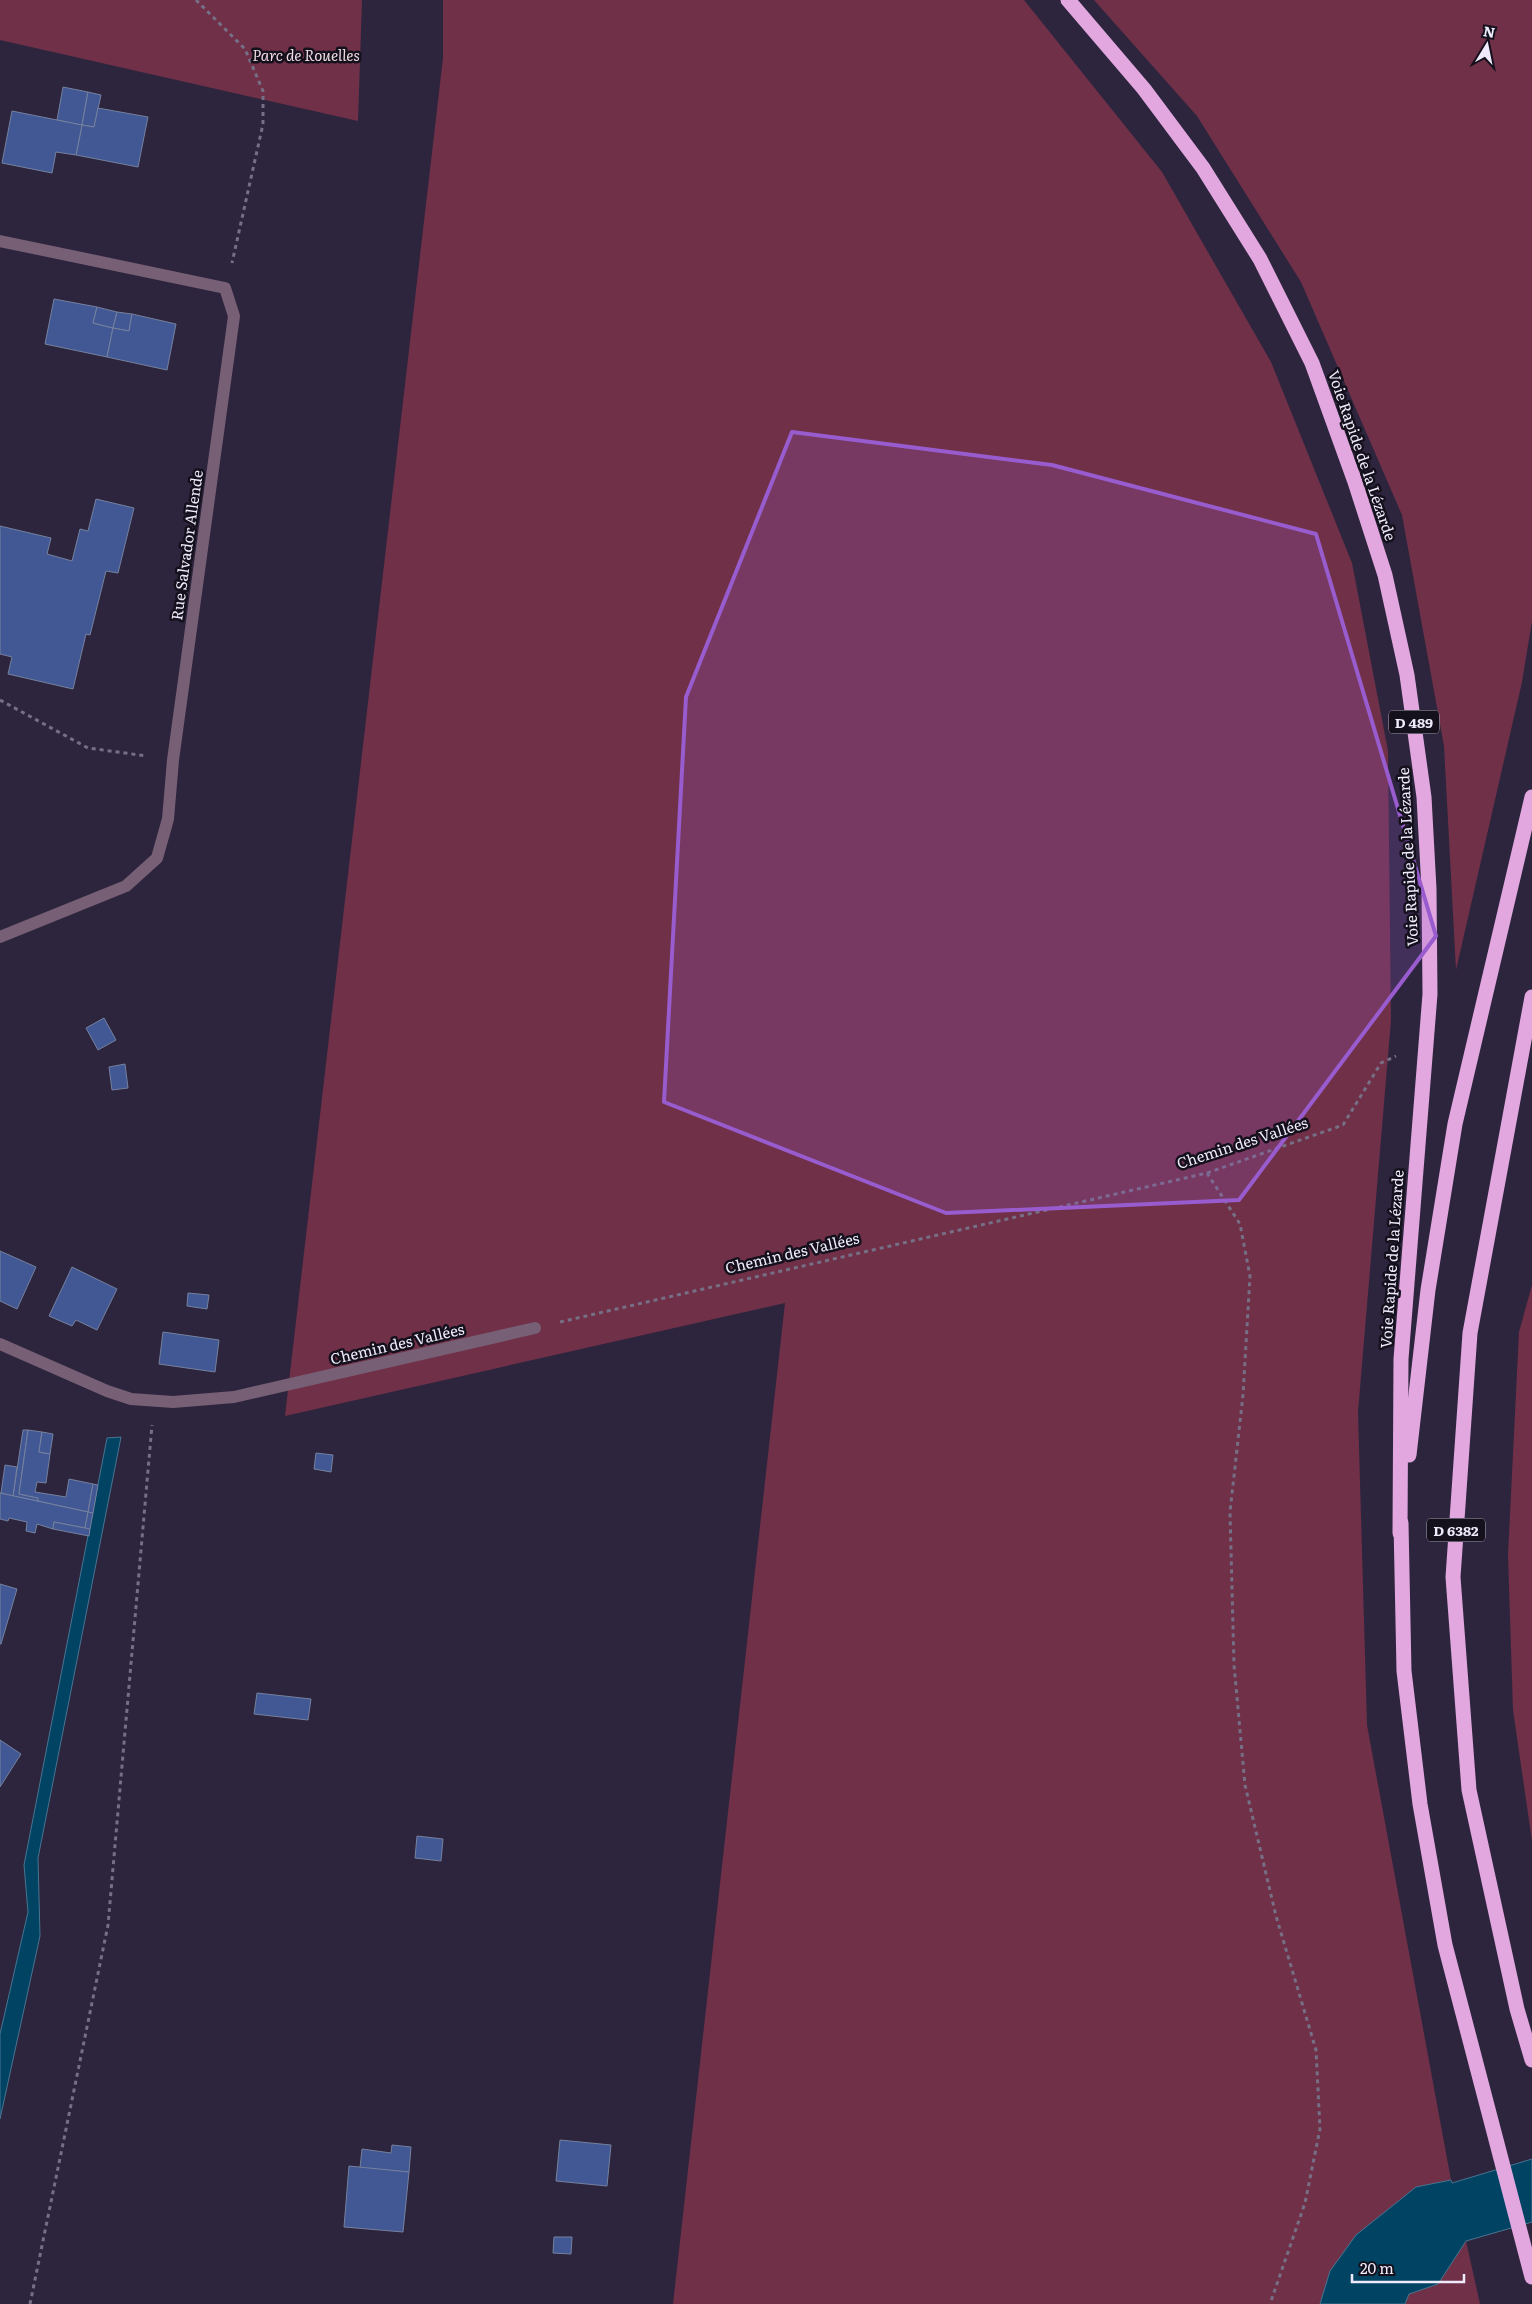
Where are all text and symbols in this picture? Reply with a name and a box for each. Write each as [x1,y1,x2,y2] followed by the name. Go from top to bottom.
[1462,20,1512,70] north arrow
[1482,20,1497,42] text: N
[252,43,360,66] park label: Parc de Rouelles
[1323,367,1403,544] street label: Voie Rapide de la Lézarde
[164,468,208,622] street label: Rue Salvador Allende
[1389,710,1439,734] road number: D 489
[1391,767,1423,947] street label: Voie Rapide de la Lézarde
[1173,1110,1311,1174] street label: Chemin des Vallées
[1373,1169,1409,1349] street label: Voie Rapide de la Lézarde
[723,1225,861,1279] street label: Chemin des Vallées
[328,1316,466,1370] street label: Chemin des Vallées
[1427,1518,1485,1542] road number: D 6382
[1352,2252,1464,2284] scale bar
[1360,2256,1394,2279] text: 20 m

